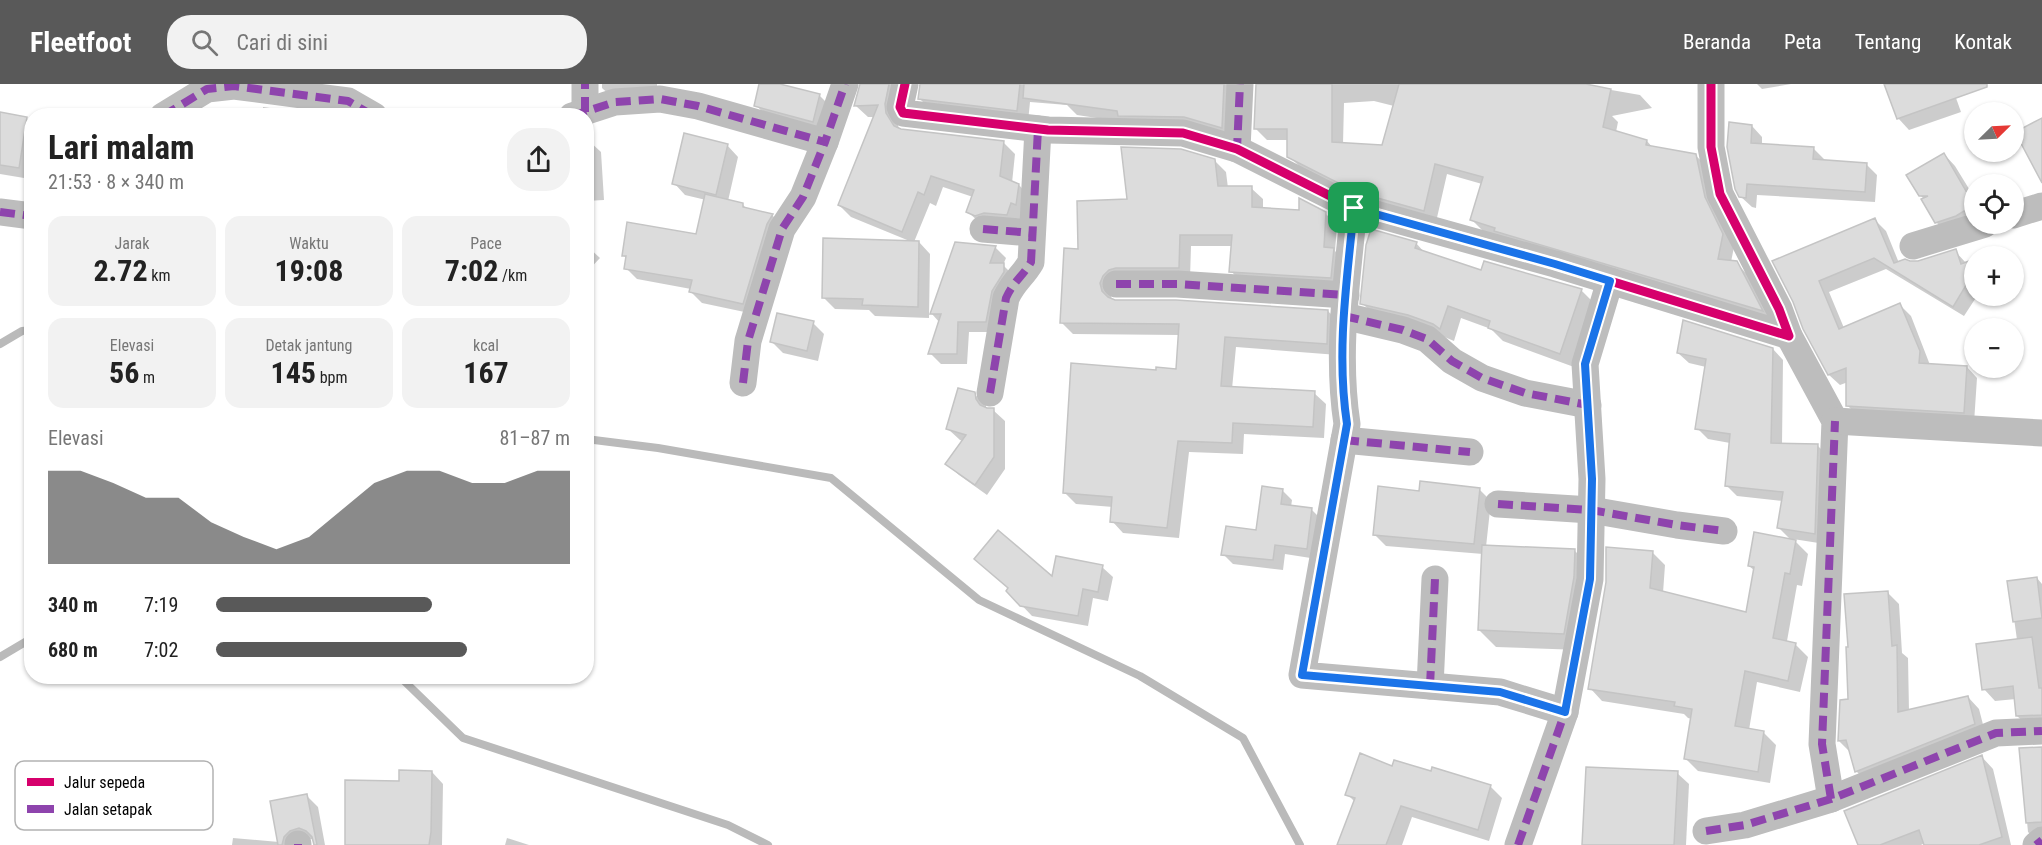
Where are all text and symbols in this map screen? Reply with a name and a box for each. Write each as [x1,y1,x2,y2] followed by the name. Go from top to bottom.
[167,15,587,69] search box
[30,26,131,59] text: Fleetfoot
[188,26,221,59] icon: search
[236,30,328,55] text: Cari di sini
[1683,30,1751,54] text: Beranda
[1784,30,1822,54] text: Peta
[1855,30,1921,54] text: Tentang
[1954,30,2012,54] text: Kontak
[1964,102,2024,162] north arrow
[1964,102,2024,378] map controls
[48,128,195,167] text: Lari malam
[507,128,570,191] button: share
[48,170,184,194] text: 21:53 · 8 × 340 m
[1964,174,2024,234] button: locate
[1328,182,1379,233] pin
[1337,191,1370,224] icon: arrive
[115,234,149,253] text: Jarak
[289,234,329,253] text: Waktu
[470,234,502,253] text: Pace
[1964,246,2024,306] button: +
[93,253,148,288] text: 2.72
[275,253,343,288] text: 19:08
[445,253,498,288] text: 7:02
[148,266,171,285] text: km
[498,266,527,285] text: /km
[1964,318,2024,378] button: −
[110,336,154,355] text: Elevasi
[265,336,353,355] text: Detak jantung
[473,336,499,355] text: kcal
[109,355,139,390] text: 56
[271,355,316,390] text: 145
[463,355,509,390] text: 167
[139,368,155,387] text: m
[316,368,347,387] text: bpm
[48,426,103,450] text: Elevasi
[499,426,570,450] text: 81–87 m
[48,593,98,617] text: 340 m
[144,593,178,617] text: 7:19
[48,638,98,662] text: 680 m
[144,638,178,662] text: 7:02
[15,761,213,830] legend
[64,773,145,792] text: Jalur sepeda
[64,800,153,819] text: Jalan setapak

